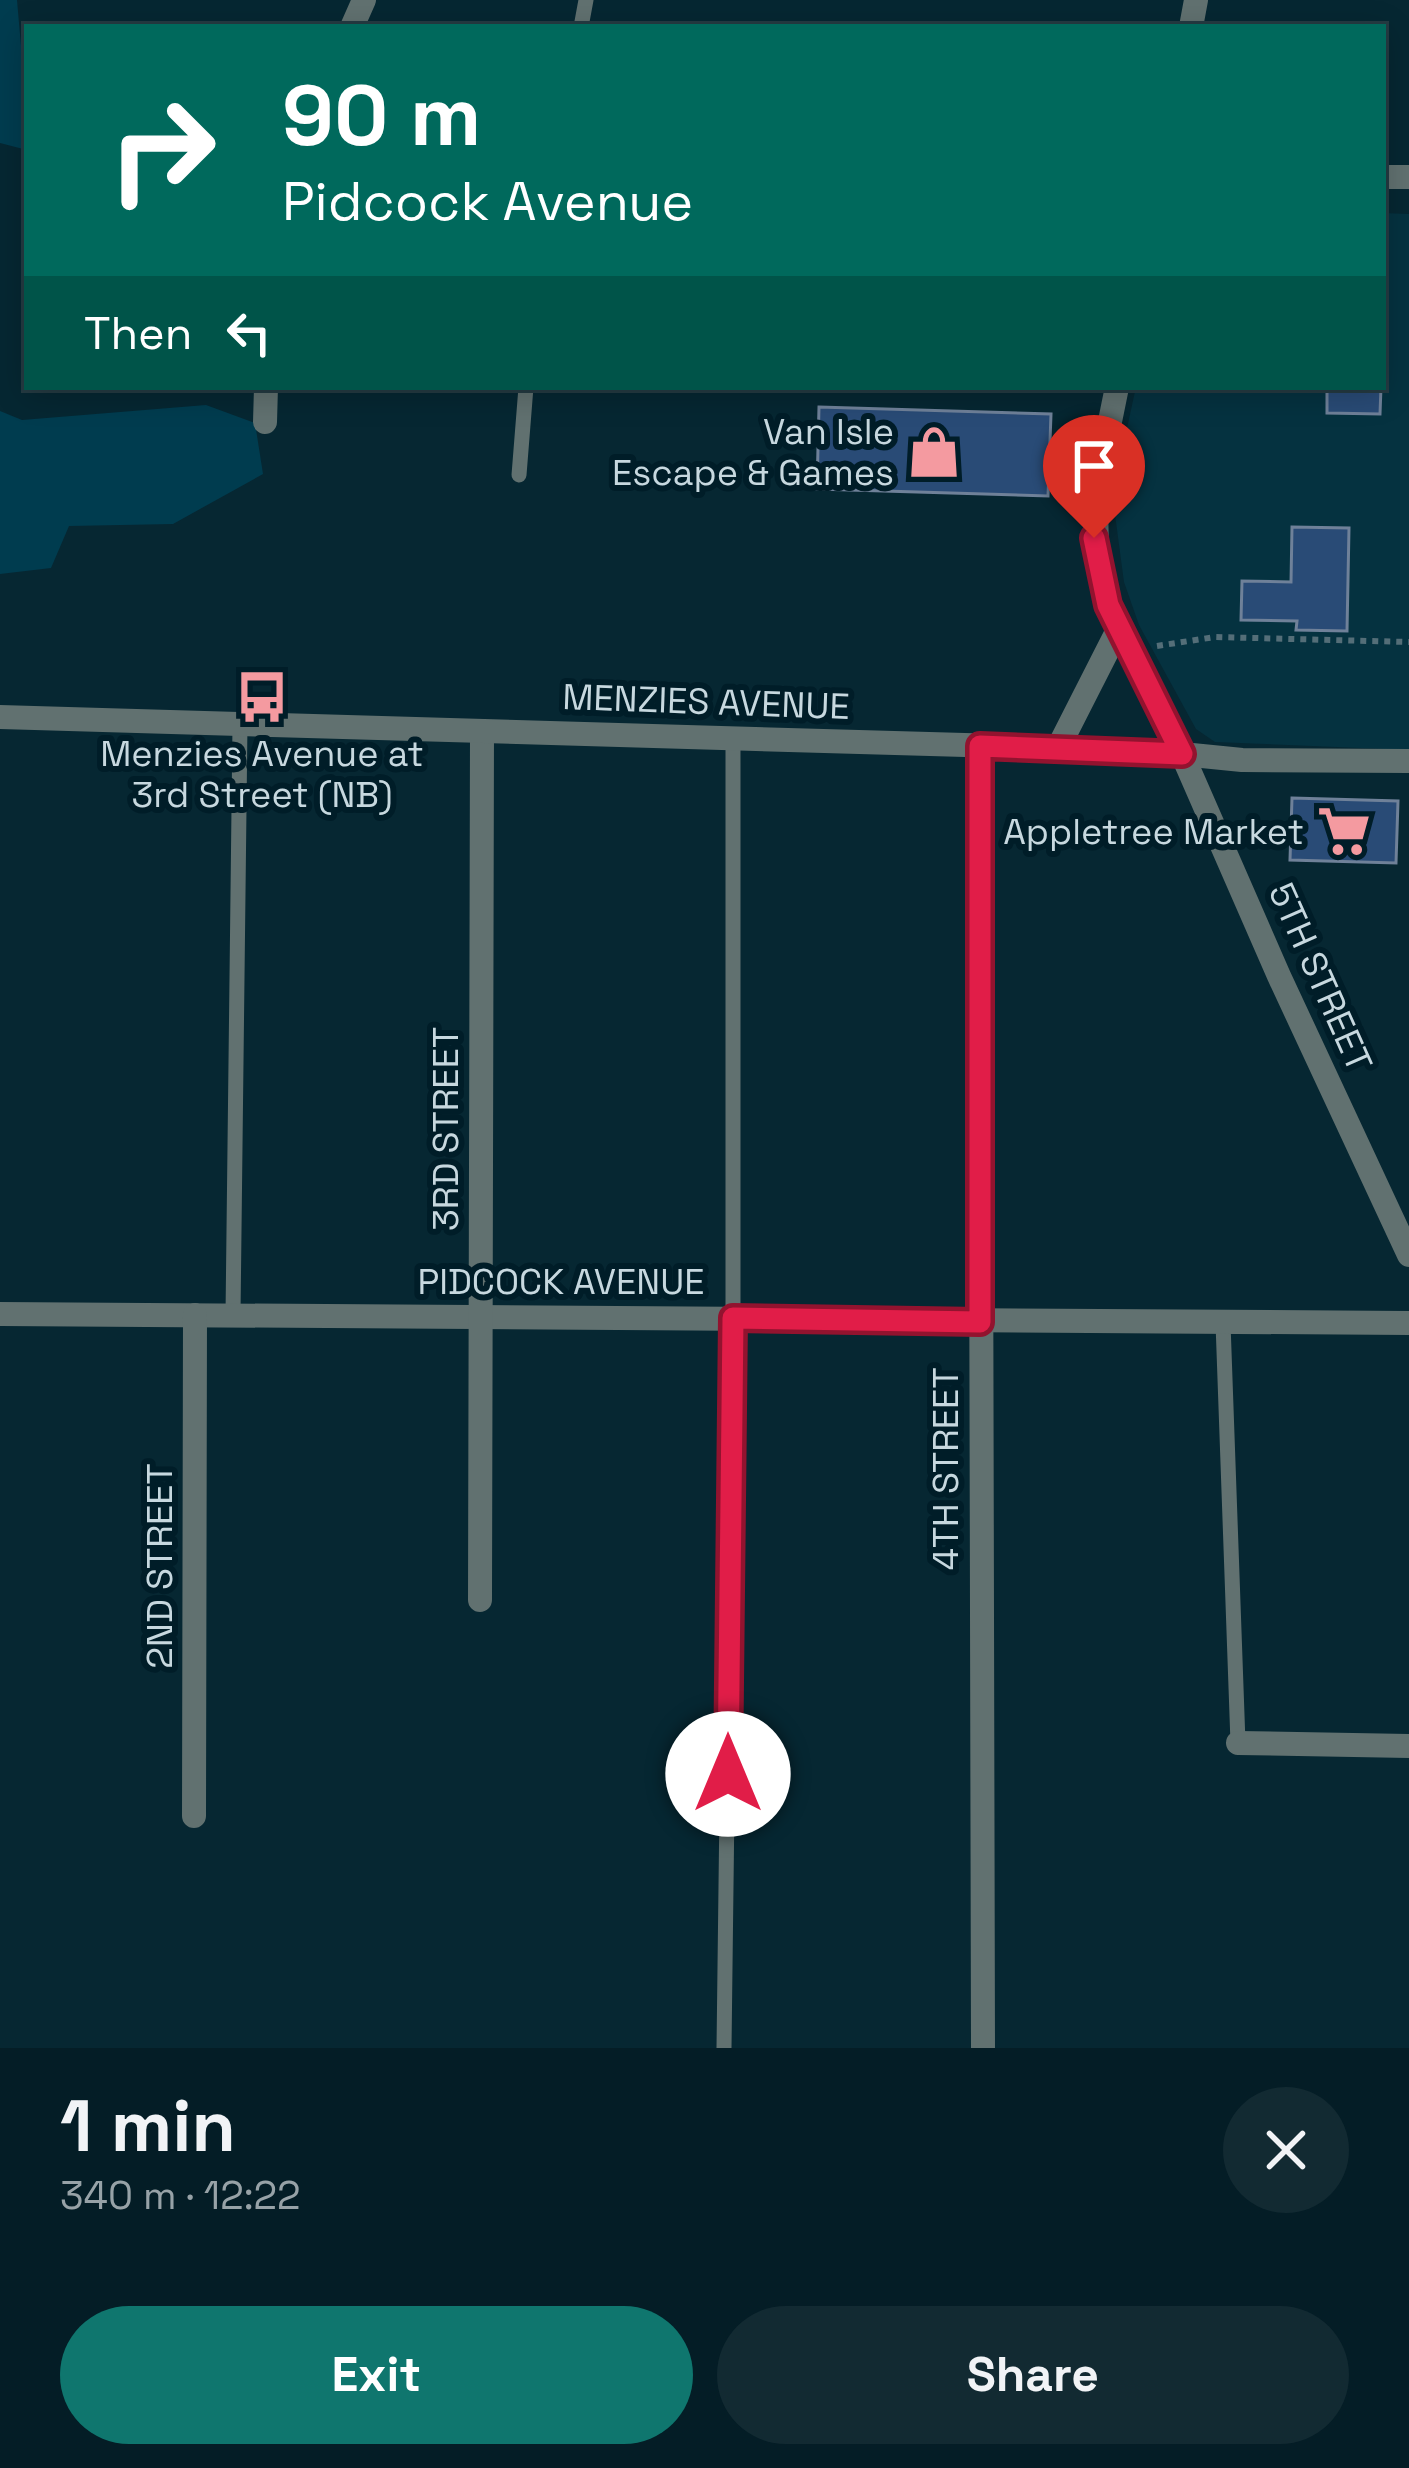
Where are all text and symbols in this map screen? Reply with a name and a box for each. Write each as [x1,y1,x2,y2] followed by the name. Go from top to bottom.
[282,62,481,170] text: 90 m
[84,72,240,228] icon: right
[282,167,693,236] text: Pidcock Avenue
[216,300,282,366] icon: left
[84,305,192,362] text: Then
[612,409,894,496] place label: Van Isle Escape & Games
[1043,415,1145,538] pin
[905,423,963,481] shop icon: Van Isle Escape & Games
[1061,433,1127,499] icon: arrive
[233,668,291,726] bus stop icon: Menzies Avenue at 3rd Street (NB)
[562,674,850,730] street label: MENZIES AVENUE
[100,731,424,818] place label: Menzies Avenue at 3rd Street (NB)
[1315,802,1373,860] supermarket icon: Appletree Market
[1003,809,1304,855] place label: Appletree Market
[1258,876,1382,1079] street label: 5TH STREET
[423,1027,469,1231] street label: 3RD STREET
[418,1259,704,1305] street label: PIDCOCK AVENUE
[923,1367,969,1571] street label: 4TH STREET
[137,1463,183,1669] street label: 2ND STREET
[665,1711,791,1837] position arrow
[60,2080,236,2172] text: 1 min
[1223,2087,1349,2213] button: close
[60,2171,301,2220] text: 340 m · 12:22
[60,2306,693,2444] button: Exit
[717,2306,1349,2444] button: Share

